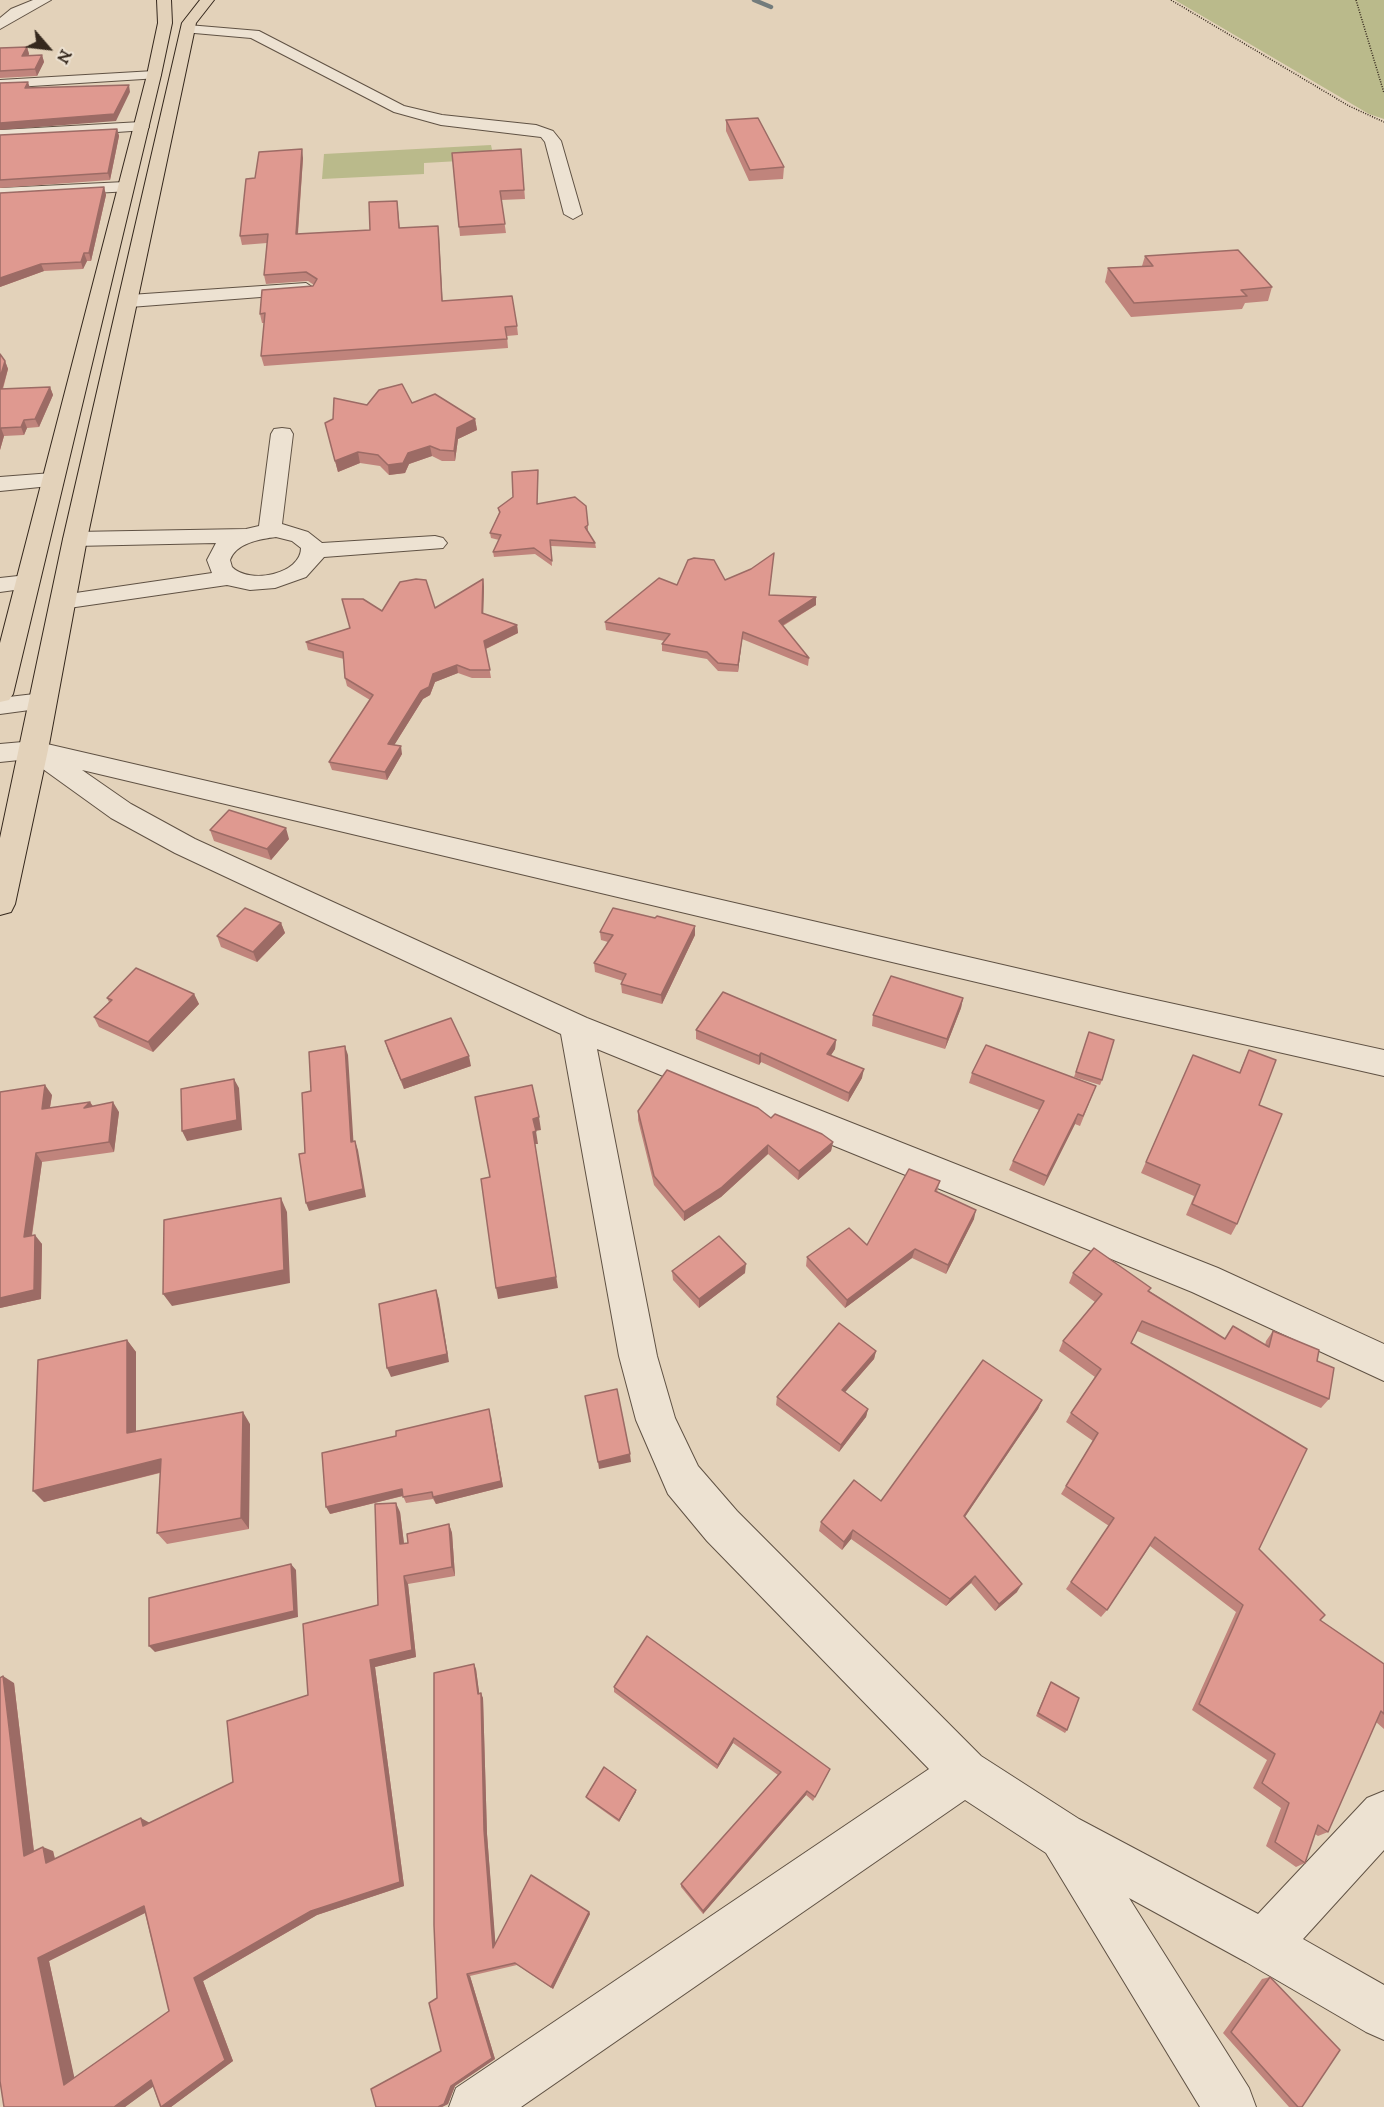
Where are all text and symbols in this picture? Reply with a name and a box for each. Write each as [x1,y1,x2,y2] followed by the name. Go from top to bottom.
[18,18,78,78] north arrow
[52,46,76,67] text: N

